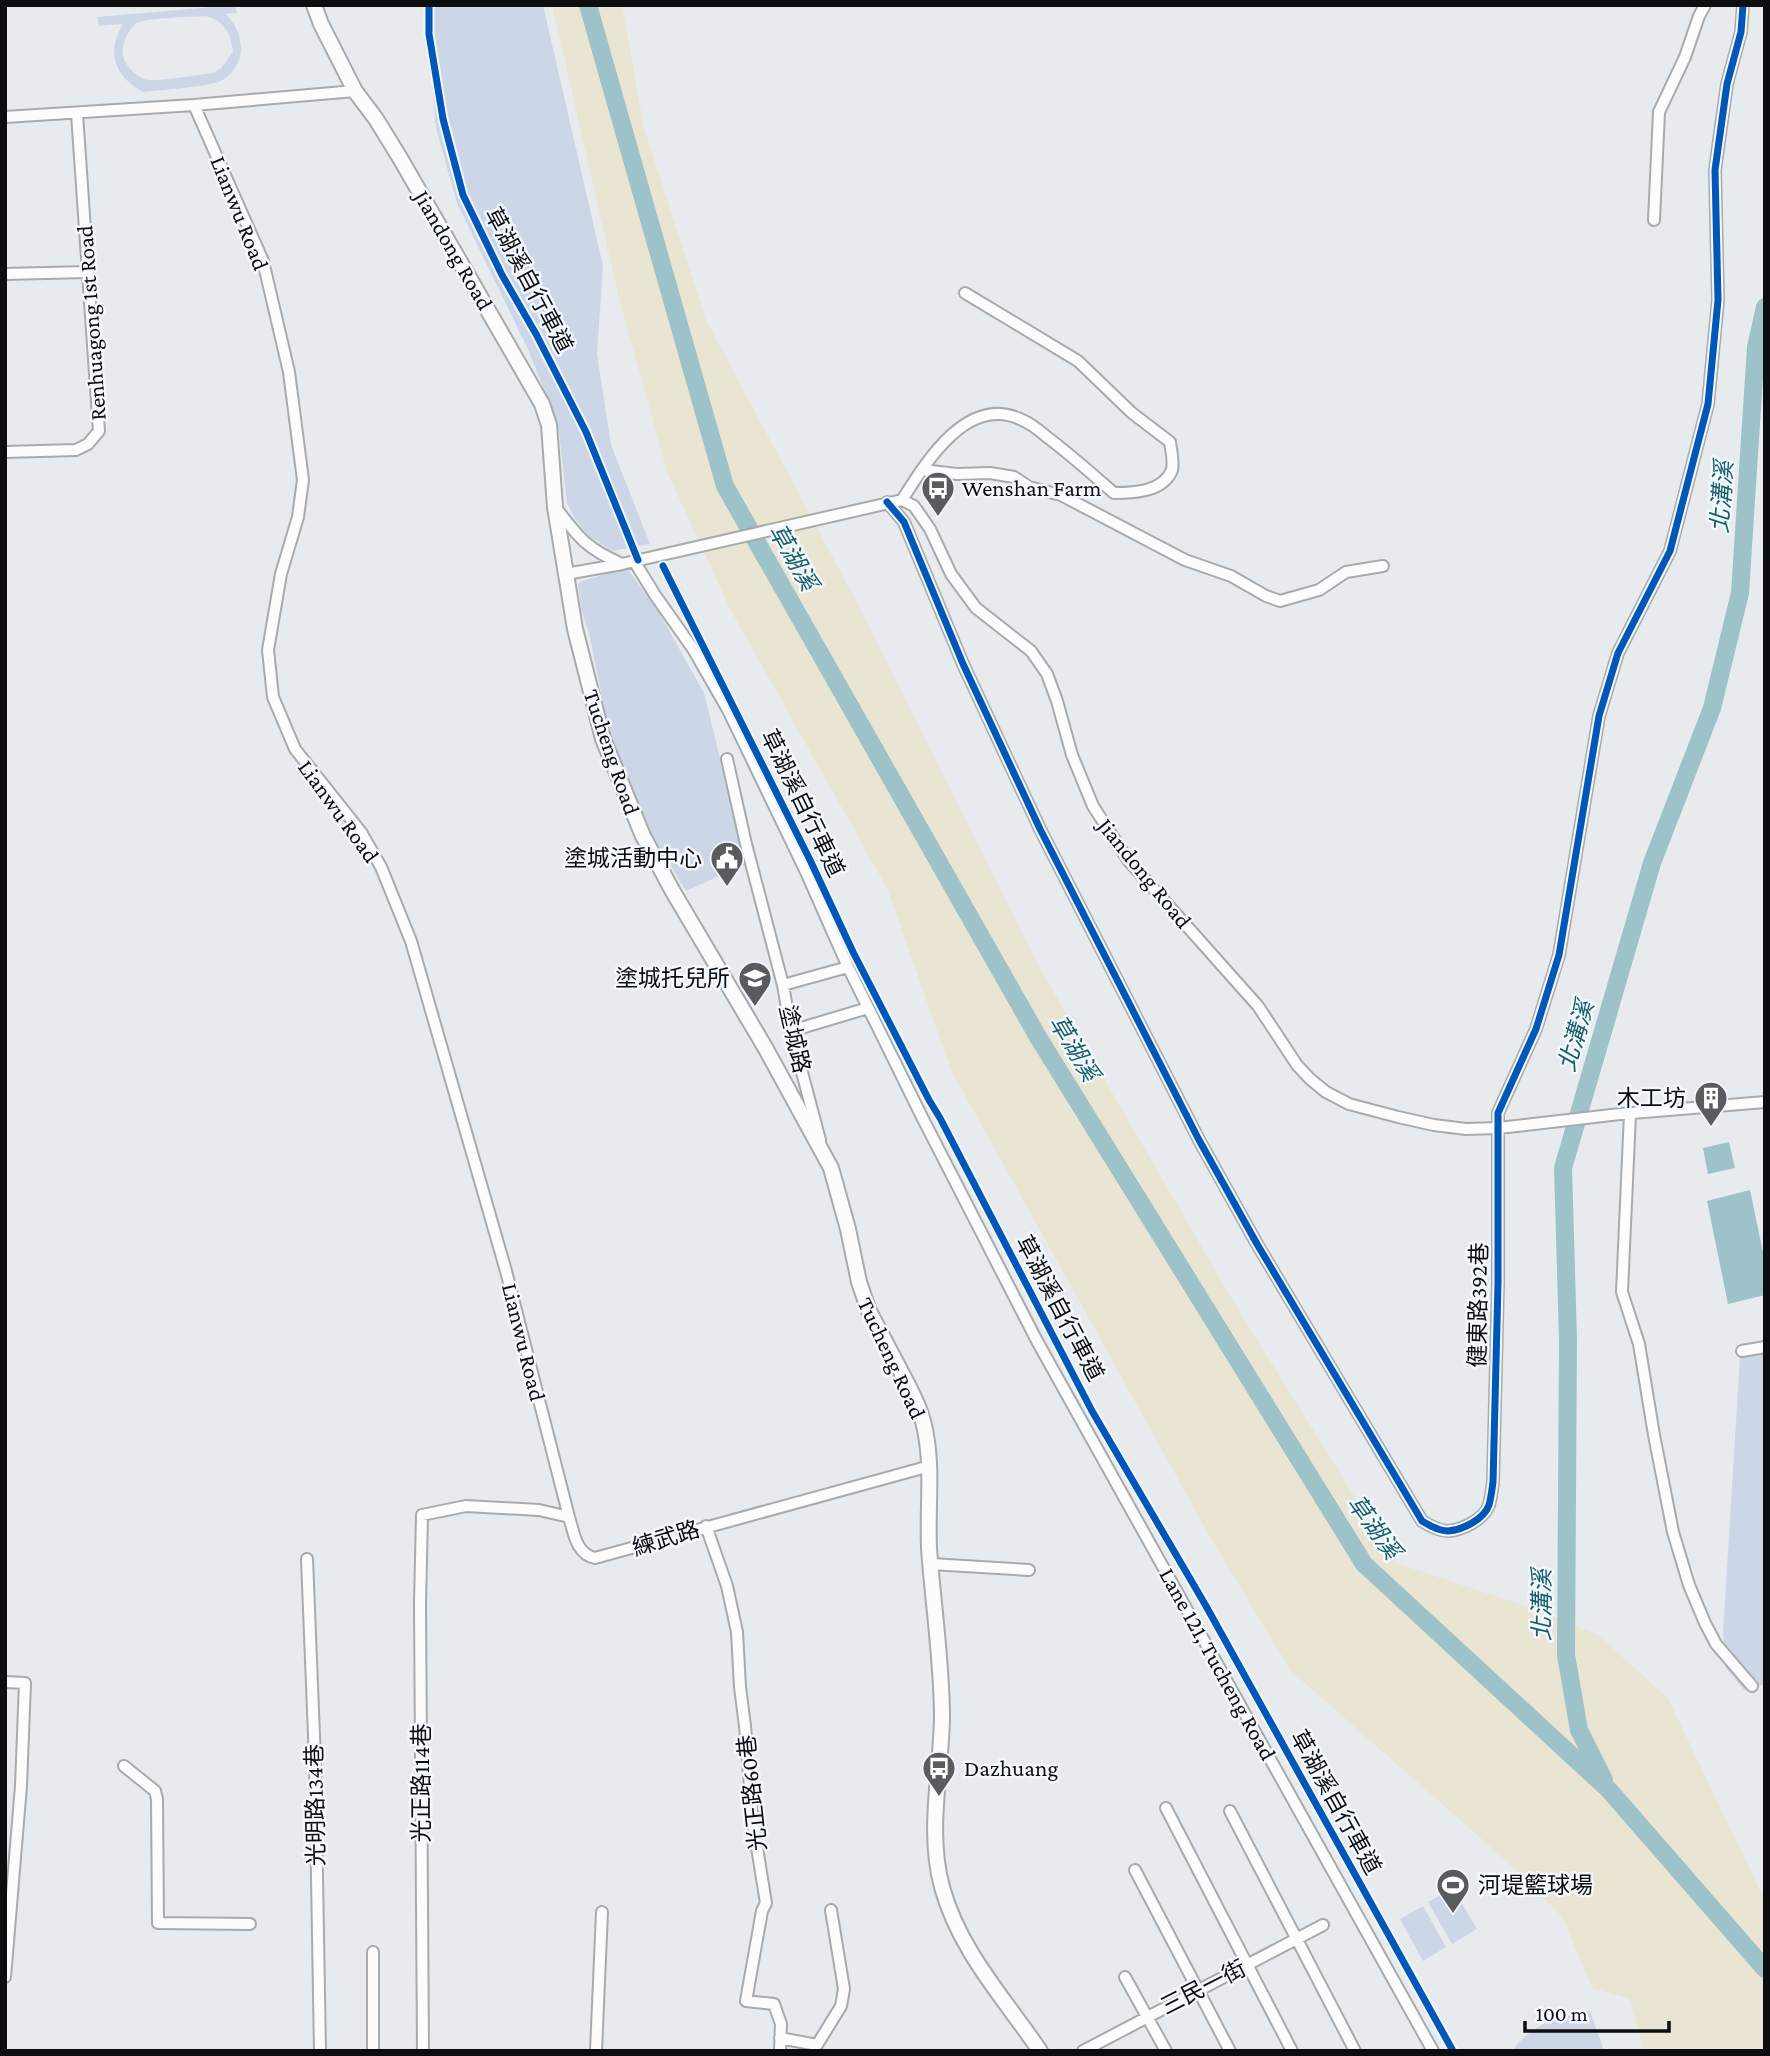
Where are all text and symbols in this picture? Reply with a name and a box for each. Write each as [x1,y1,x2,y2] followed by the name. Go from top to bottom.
[205,152,275,274] street label: Lianwu Road
[408,184,499,314] street label: Jiandong Road
[480,203,578,357] street label: 草湖溪自行車道
[71,225,111,421] street label: Renhuagong 1st Road
[1706,457,1738,534] water label: 北溝溪
[919,469,957,518] bus stop icon: Wenshan Farm
[962,475,1101,501] place label: Wenshan Farm
[764,519,825,597] water label: 草湖溪
[578,686,646,818] street label: Tucheng Road
[756,725,850,881] street label: 草湖溪自行車道
[293,755,385,867] street label: Lianwu Road
[1091,811,1197,933] street label: Jiandong Road
[708,839,746,888] public building icon: 塗城活動中心
[564,845,702,871] place label: 塗城活動中心
[736,959,774,1008] school or university icon: 塗城托兒所
[615,965,730,991] place label: 塗城托兒所
[1553,995,1599,1074] water label: 北溝溪
[775,1002,815,1076] street label: 塗城路
[1044,1010,1106,1088] water label: 草湖溪
[1692,1079,1730,1128] building icon: 木工坊
[1617,1085,1686,1111] place label: 木工坊
[1011,1231,1109,1385] street label: 草湖溪自行車道
[1464,1242,1492,1368] street label: 健東路392巷
[497,1280,551,1404] street label: Lianwu Road
[853,1293,931,1423] street label: Tucheng Road
[1342,1490,1408,1566] water label: 草湖溪
[629,1515,703,1561] street label: 練武路
[1154,1563,1282,1765] street label: Lane 121, Tucheng Road
[1528,1566,1555,1641] water label: 北溝溪
[408,1723,434,1843] street label: 光正路114巷
[1286,1725,1386,1879] street label: 草湖溪自行車道
[733,1734,771,1852] street label: 光正路60巷
[301,1744,329,1866] street label: 光明路134巷
[920,1749,958,1798] bus stop icon: Dazhuang
[964,1755,1058,1781] place label: Dazhuang
[1434,1866,1472,1915] sports icon: 河堤籃球場
[1478,1872,1593,1898] place label: 河堤籃球場
[1156,1955,1250,2019] street label: 三民一街
[1525,1990,1668,2034] scale bar
[1536,2002,1588,2026] text: 100 m

